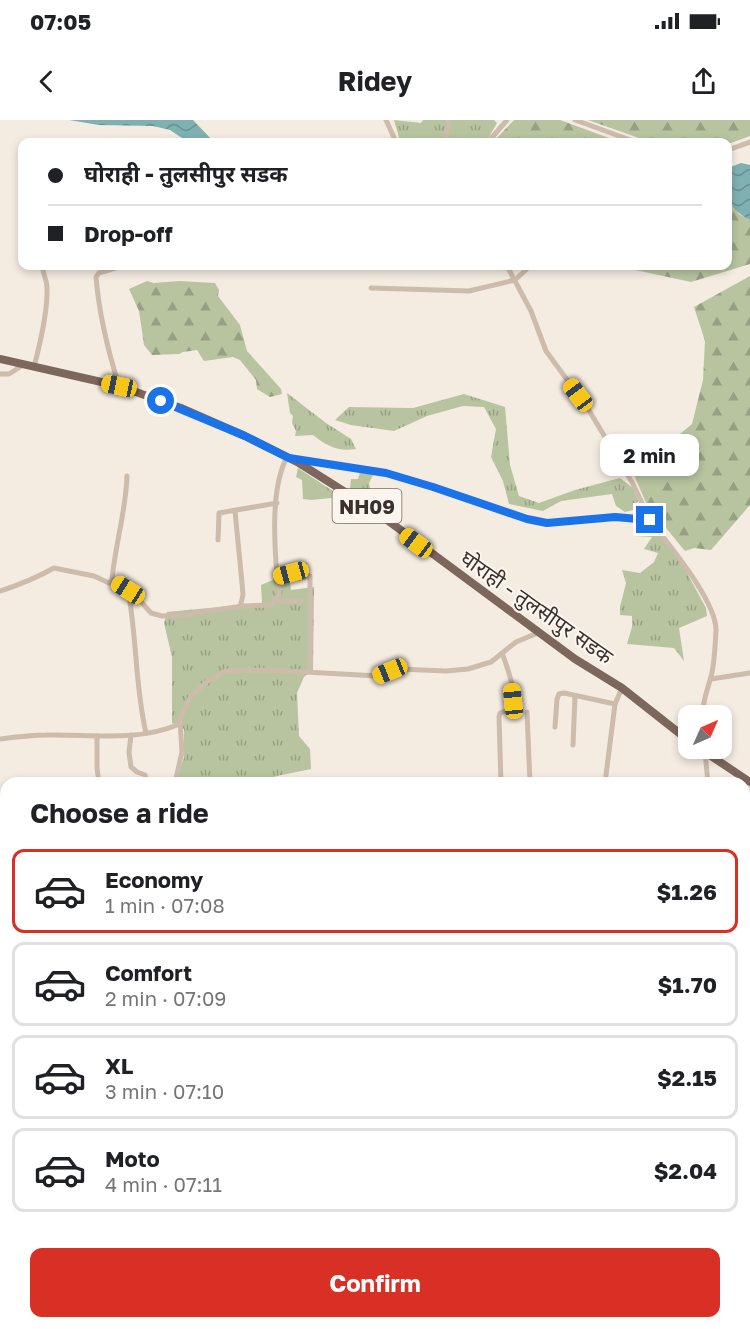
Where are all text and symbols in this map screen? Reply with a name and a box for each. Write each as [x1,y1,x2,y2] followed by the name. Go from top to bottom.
[30,8,91,35] text: 07:05
[30,65,63,98] icon: back
[338,65,412,97] text: Ridey
[687,65,720,98] icon: share
[84,160,288,187] text: घोराही - तुलसीपुर सडक
[84,220,173,247] text: Drop-off
[100,373,138,399] car
[560,375,596,415] car
[147,387,174,414] route start
[600,433,700,475] callout: 2 min
[623,443,676,467] text: 2 min
[332,489,401,523] road number: NH09
[636,506,663,533] route end
[396,525,436,561] car
[455,545,619,671] street label: घोराही - तुलसीपुर सडक
[271,560,311,586] car
[108,573,148,607] car
[370,656,410,686] car
[502,682,524,720] car
[678,705,732,759] north arrow
[678,705,732,759] map controls
[30,797,209,829] text: Choose a ride
[33,864,87,918] icon: car
[105,866,203,893] text: Economy
[656,878,717,905] text: $1.26
[105,893,225,917] text: 1 min · 07:08
[33,957,87,1011] icon: car
[105,959,192,986] text: Comfort
[658,971,717,998] text: $1.70
[105,986,226,1010] text: 2 min · 07:09
[33,1050,87,1104] icon: car
[105,1052,133,1079] text: XL
[657,1064,717,1091] text: $2.15
[105,1079,224,1103] text: 3 min · 07:10
[33,1143,87,1197] icon: car
[105,1145,160,1172] text: Moto
[654,1157,717,1184] text: $2.04
[105,1172,222,1196] text: 4 min · 07:11
[30,1248,720,1317] button: Confirm

